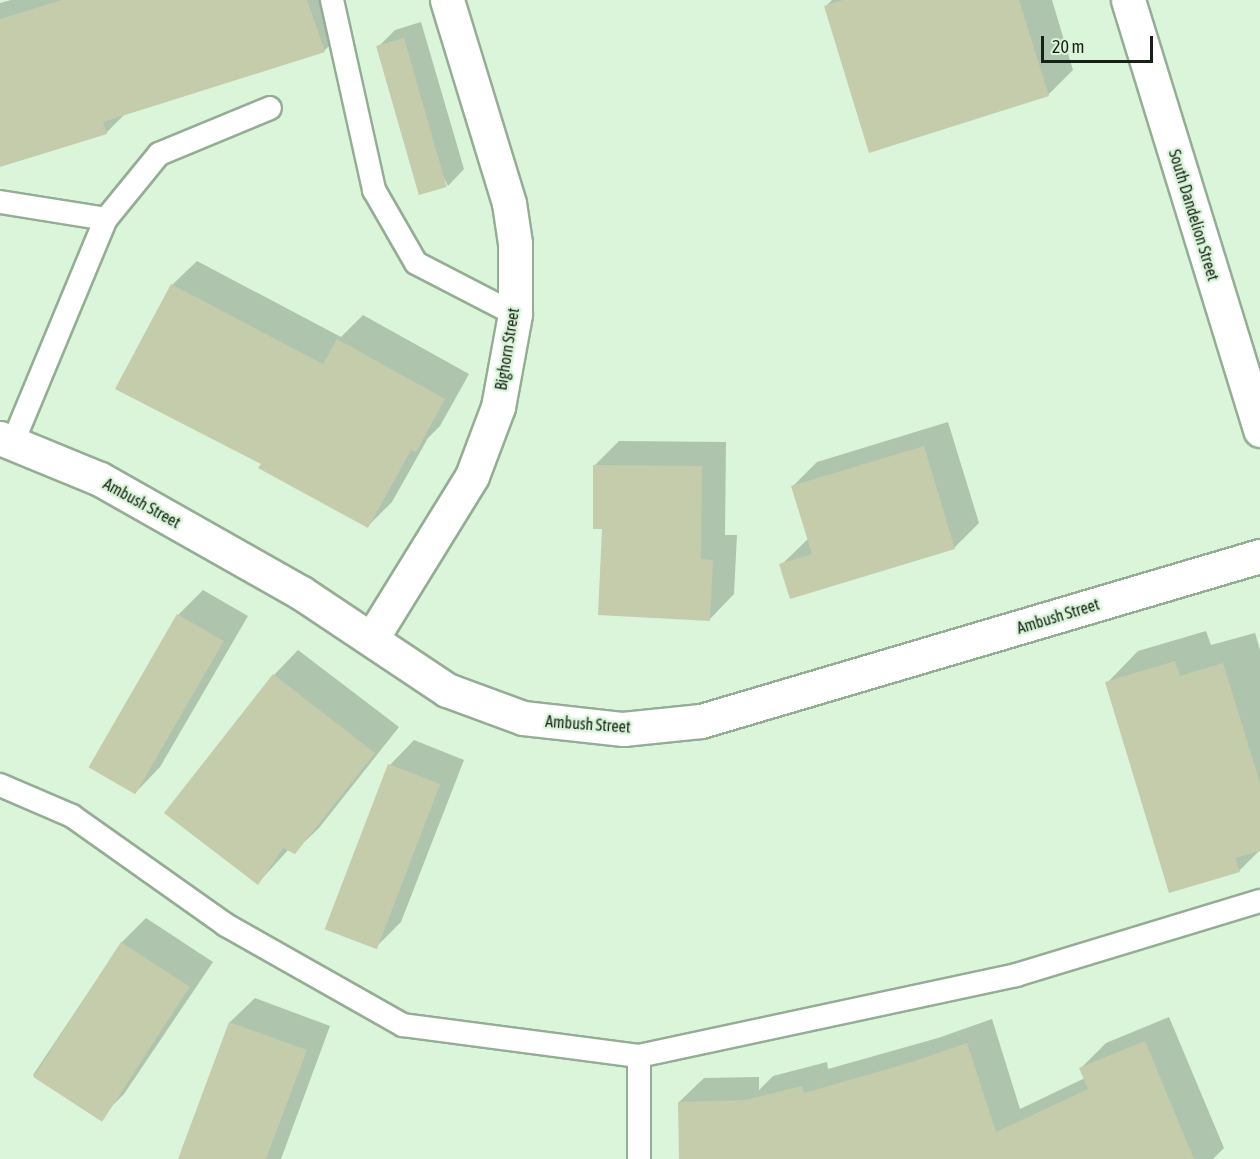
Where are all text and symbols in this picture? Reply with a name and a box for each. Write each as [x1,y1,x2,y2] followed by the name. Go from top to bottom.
[1044,24,1156,62] scale bar
[1052,36,1084,57] text: 20 m
[1165,147,1223,283] street label: South Dandelion Street
[491,306,523,392] street label: Bighorn Street
[100,474,184,532] street label: Ambush Street
[1014,594,1102,638] street label: Ambush Street
[545,711,631,737] street label: Ambush Street

